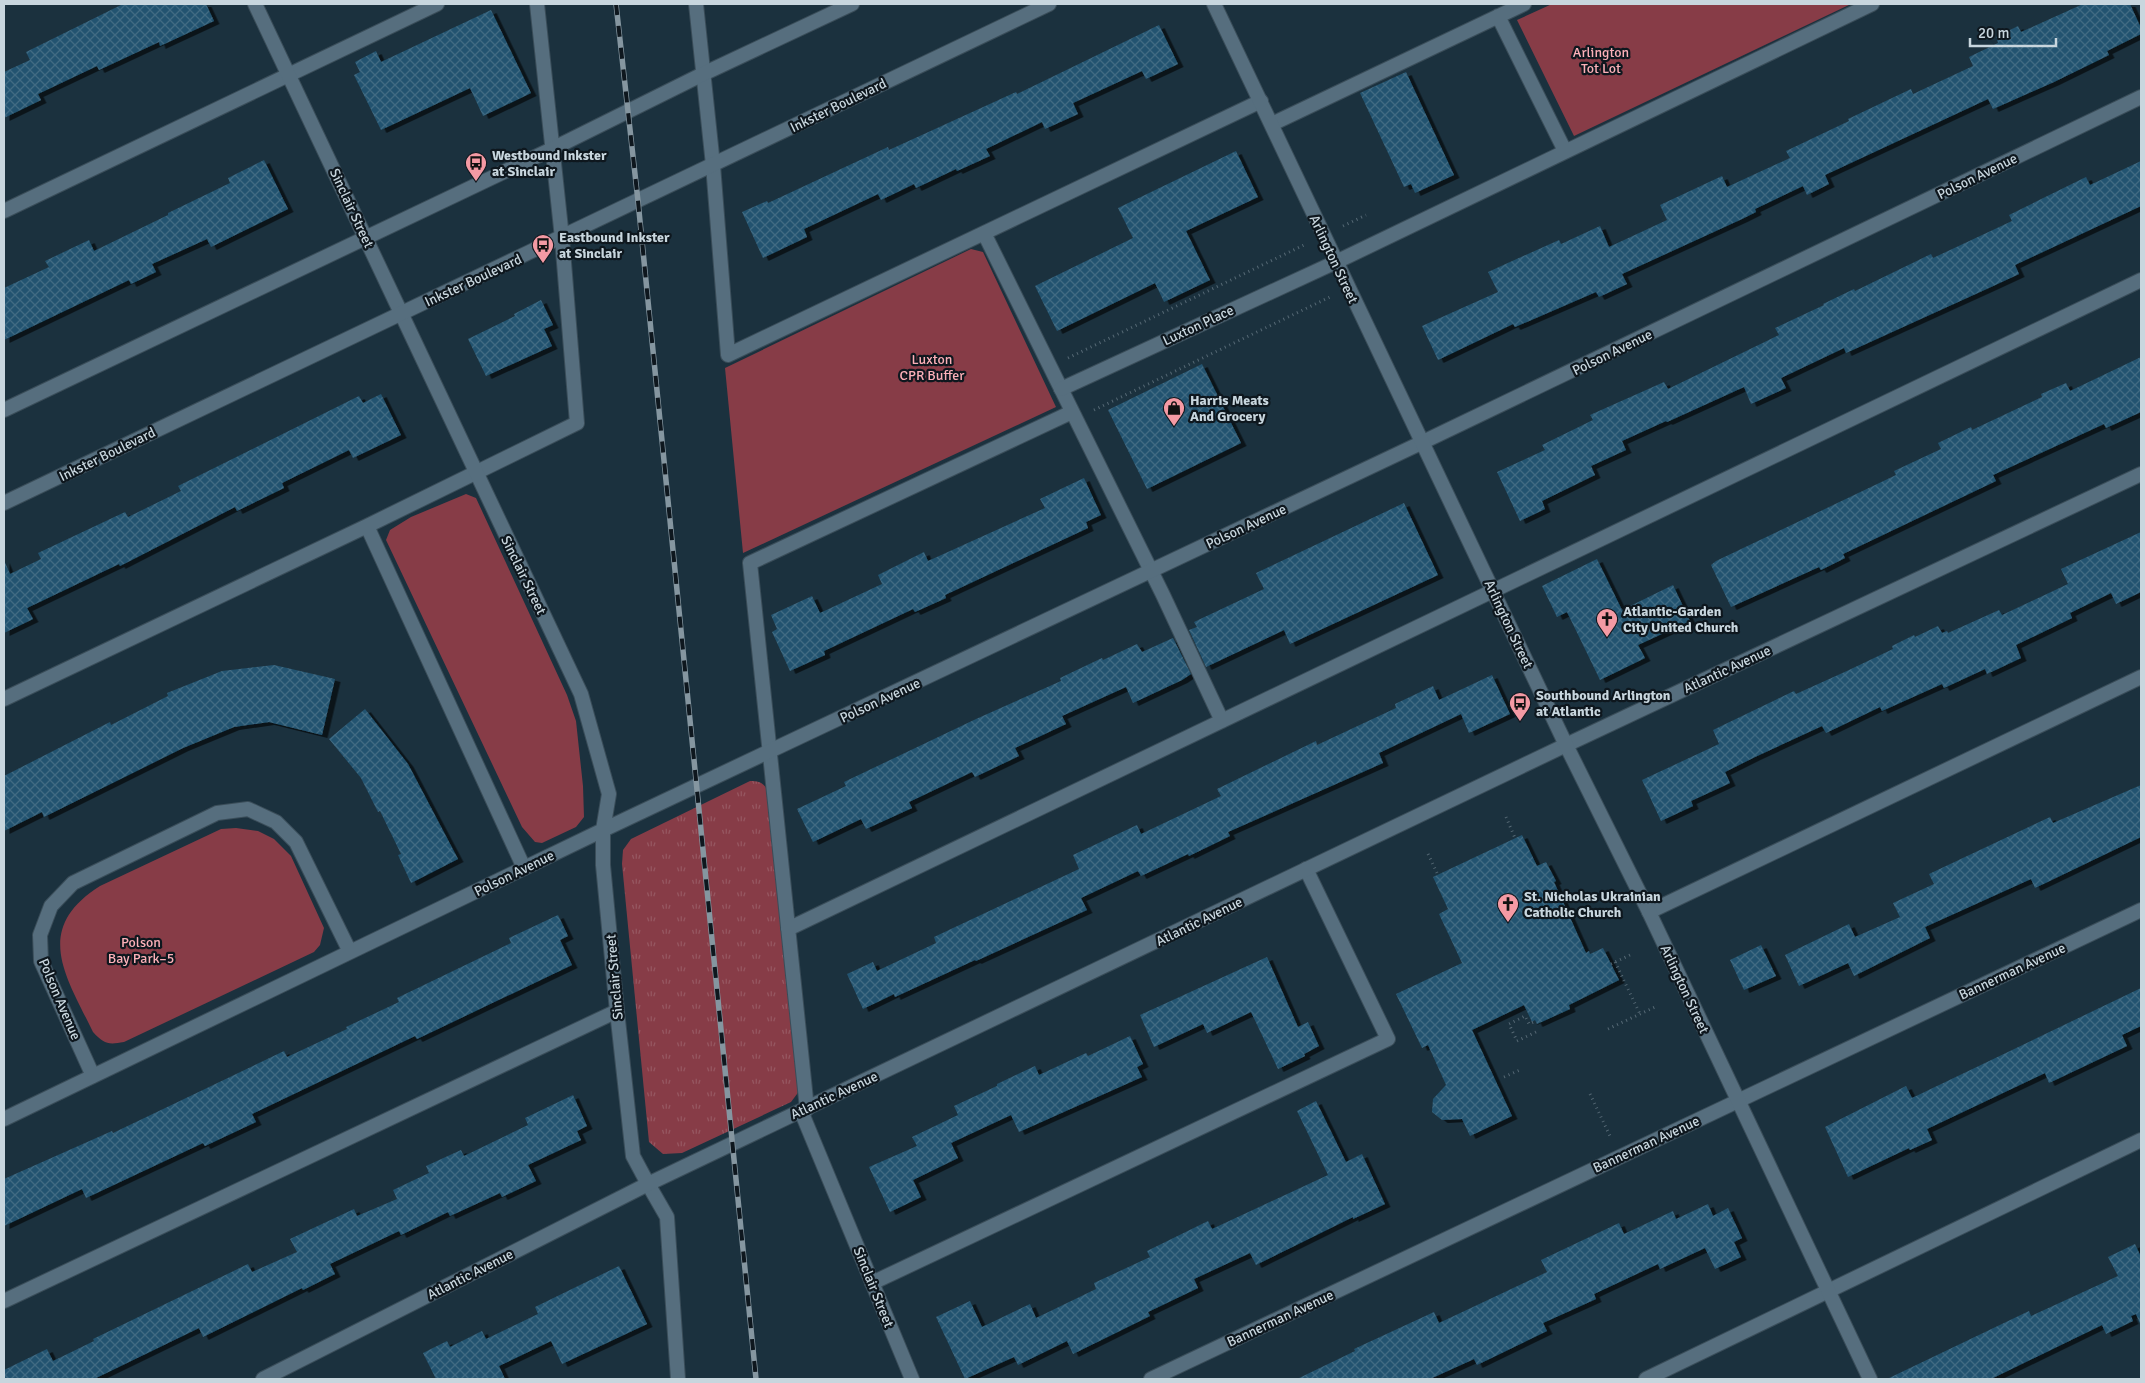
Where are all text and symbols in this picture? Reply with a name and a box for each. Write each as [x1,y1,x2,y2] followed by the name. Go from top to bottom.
[1970,15,2056,47] scale bar
[1978,24,2009,42] text: 20 m
[1573,44,1629,77] park label: Arlington Tot Lot
[787,75,889,136] street label: Inkster Boulevard
[492,147,607,180] place label: Westbound Inkster at Sinclair
[1934,150,2020,203] street label: Polson Avenue
[464,151,488,182] bus stop icon: Westbound Inkster at Sinclair
[326,166,377,251] street label: Sinclair Street
[1306,212,1362,306] street label: Arlington Street
[559,229,670,262] place label: Eastbound Inkster at Sinclair
[531,233,555,264] bus stop icon: Eastbound Inkster at Sinclair
[422,251,524,310] street label: Inkster Boulevard
[1160,302,1236,349] street label: Luxton Place
[1569,326,1655,379] street label: Polson Avenue
[899,351,965,384] park label: Luxton CPR Buffer
[1190,392,1269,425] place label: Harris Meats And Grocery
[1162,396,1186,427] shop icon: Harris Meats And Grocery
[56,424,158,485] street label: Inkster Boulevard
[1203,500,1289,553] street label: Polson Avenue
[497,533,550,617] street label: Sinclair Street
[1481,577,1537,671] street label: Arlington Street
[1623,603,1739,636] place label: Atlantic-Garden City United Church
[1595,607,1619,638] church icon: Atlantic-Garden City United Church
[1681,642,1774,697] street label: Atlantic Avenue
[837,674,923,727] street label: Polson Avenue
[1536,687,1671,720] place label: Southbound Arlington at Atlantic
[1508,691,1532,722] bus stop icon: Southbound Arlington at Atlantic
[471,847,557,900] street label: Polson Avenue
[1524,888,1661,921] place label: St. Nicholas Ukrainian Catholic Church
[1496,892,1520,923] church icon: St. Nicholas Ukrainian Catholic Church
[1153,893,1245,950] street label: Atlantic Avenue
[602,933,627,1020] street label: Sinclair Street
[108,934,174,967] park label: Polson Bay Park–5
[1956,939,2068,1004] street label: Bannerman Avenue
[1657,942,1713,1036] street label: Arlington Street
[35,956,84,1043] street label: Polson Avenue
[788,1068,881,1123] street label: Atlantic Avenue
[1590,1112,1702,1177] street label: Bannerman Avenue
[850,1244,897,1330] street label: Sinclair Street
[424,1245,516,1303] street label: Atlantic Avenue
[1224,1286,1336,1351] street label: Bannerman Avenue

